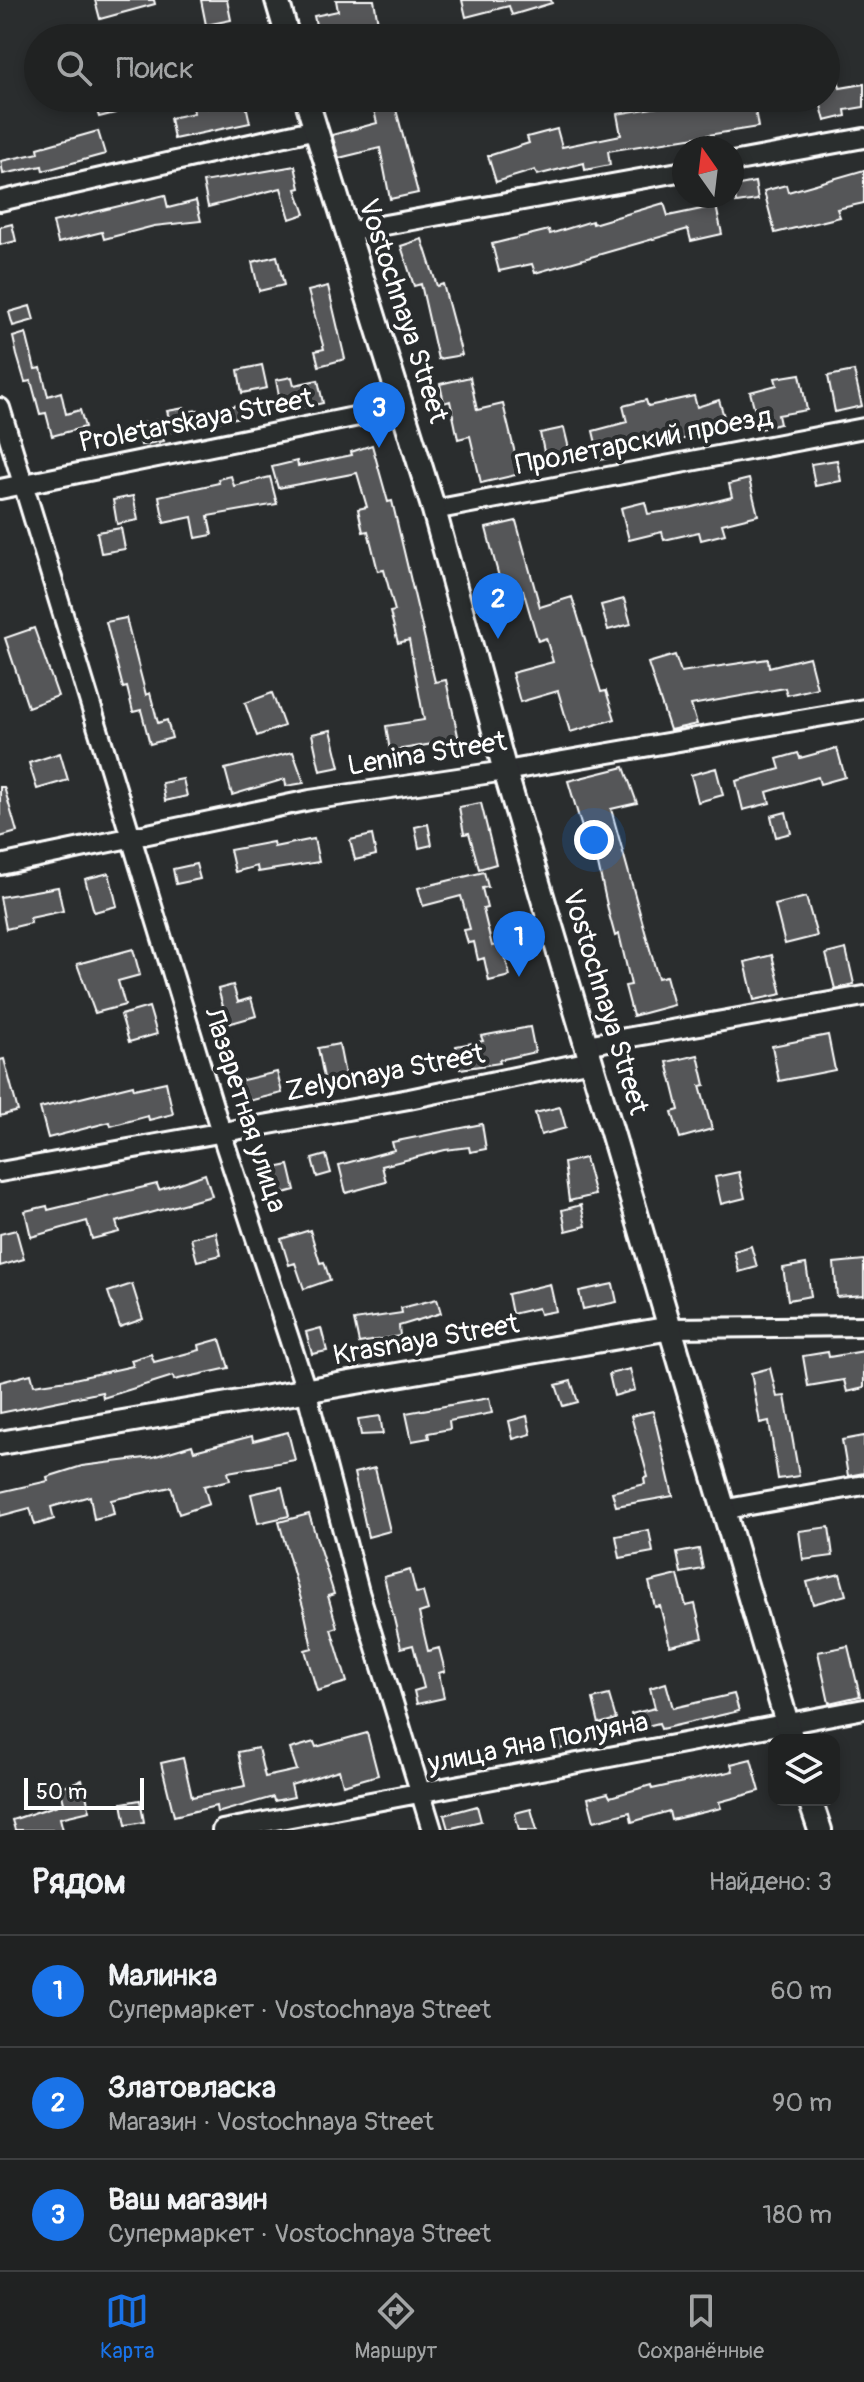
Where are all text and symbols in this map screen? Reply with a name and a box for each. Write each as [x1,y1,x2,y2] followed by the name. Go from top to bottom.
[24,24,840,112] search box
[52,46,96,90] icon: search
[116,50,194,87] text: Поиск
[672,136,744,208] north arrow
[350,194,456,428] street label: Vostochnaya Street
[76,381,317,461] street label: Proletarskaya Street
[353,382,405,448] pin: 3
[513,399,776,483] street label: Пролетарский проезд
[472,573,524,639] pin: 2
[345,724,510,784] street label: Lenina Street
[574,820,614,860] your location
[554,885,656,1120] street label: Vostochnaya Street
[493,911,545,977] pin: 1
[195,1002,295,1217] street label: Лазаретная улица
[282,1036,488,1109] street label: Zelyonaya Street
[330,1306,522,1374] street label: Krasnaya Street
[424,1704,651,1782] street label: улица Яна Полуяна
[768,1734,840,1806] map controls
[768,1734,840,1806] button: layers
[24,1774,144,1810] scale bar
[36,1778,87,1806] text: 50 m
[32,1861,126,1904] text: Рядом
[709,1866,832,1898] text: Найдено: 3
[108,1957,217,1994] text: Малинка
[53,1975,63,2007] text: 1
[770,1975,832,2007] text: 60 m
[108,1994,491,2026] text: Супермаркет · Vostochnaya Street
[108,2069,276,2106] text: Златовласка
[51,2087,65,2119] text: 2
[772,2087,832,2119] text: 90 m
[108,2106,434,2138] text: Магазин · Vostochnaya Street
[108,2181,267,2218] text: Ваш магазин
[51,2199,65,2231] text: 3
[762,2199,832,2231] text: 180 m
[108,2218,491,2250] text: Супермаркет · Vostochnaya Street
[100,2289,155,2365] tab: Карта
[354,2289,437,2365] tab: Маршрут
[637,2289,764,2365] tab: Сохранённые

